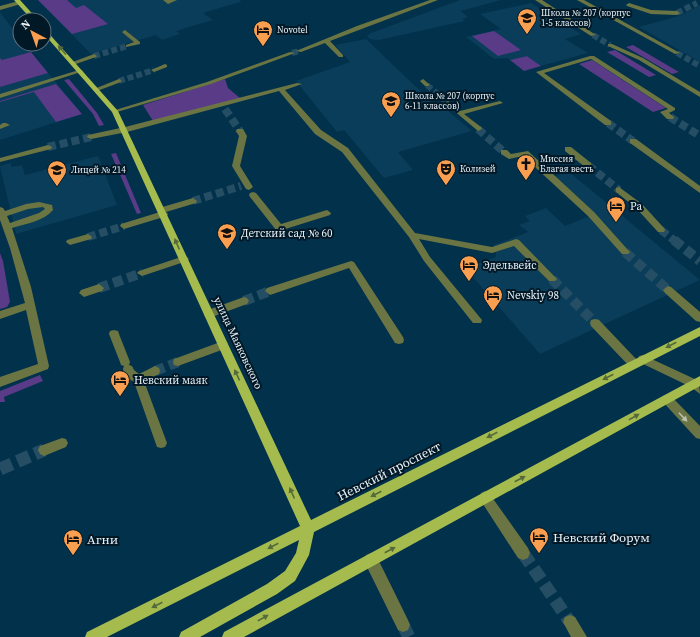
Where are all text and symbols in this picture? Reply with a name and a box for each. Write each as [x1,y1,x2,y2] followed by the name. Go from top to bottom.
[516,7,538,35] school or university icon: Школа № 207 (корпус 1-5 классов)
[541,7,631,29] place label: Школа № 207 (корпус 1-5 классов)
[12,12,52,52] north arrow
[18,17,34,33] text: N
[252,19,274,47] hotel icon: Novotel
[277,24,308,36] place label: Novotel
[57,45,66,55] one-way arrow
[380,90,402,118] school or university icon: Школа № 207 (корпус 6-11 классов)
[405,90,495,112] place label: Школа № 207 (корпус 6-11 классов)
[515,153,537,181] church icon: Миссия Благая весть
[540,153,594,175] place label: Миссия Благая весть
[435,158,457,186] theatre icon: Колизей
[46,159,68,187] school or university icon: Лицей № 214
[460,163,496,175] place label: Колизей
[71,164,126,176] place label: Лицей № 214
[605,195,627,223] hotel icon: Ра
[630,199,642,214] place label: Ра
[216,222,238,250] school or university icon: Детский сад № 60
[241,226,333,241] place label: Детский сад № 60
[174,239,180,250] one-way arrow
[458,254,480,282] hotel icon: Эдельвейс
[483,258,537,273] place label: Эдельвейс
[482,284,504,312] hotel icon: Nevskiy 98
[507,288,559,303] place label: Nevskiy 98
[210,294,266,392] street label: улица Маяковского
[666,342,677,348] one-way arrow
[109,369,131,397] hotel icon: Невский маяк
[234,370,240,381] one-way arrow
[134,373,208,388] place label: Невский маяк
[602,374,614,380] one-way arrow
[678,412,688,422] one-way arrow
[628,414,640,421] one-way arrow
[486,432,498,439] one-way arrow
[334,437,444,505] street label: Невский проспект
[514,476,525,482] one-way arrow
[288,487,294,499] one-way arrow
[370,491,382,497] one-way arrow
[528,526,550,554] hotel icon: Невский Форум
[62,528,84,556] hotel icon: Агни
[553,529,650,546] place label: Невский Форум
[87,531,118,548] place label: Агни
[267,543,278,550] one-way arrow
[384,546,396,553] one-way arrow
[151,602,162,608] one-way arrow
[257,615,269,622] one-way arrow

